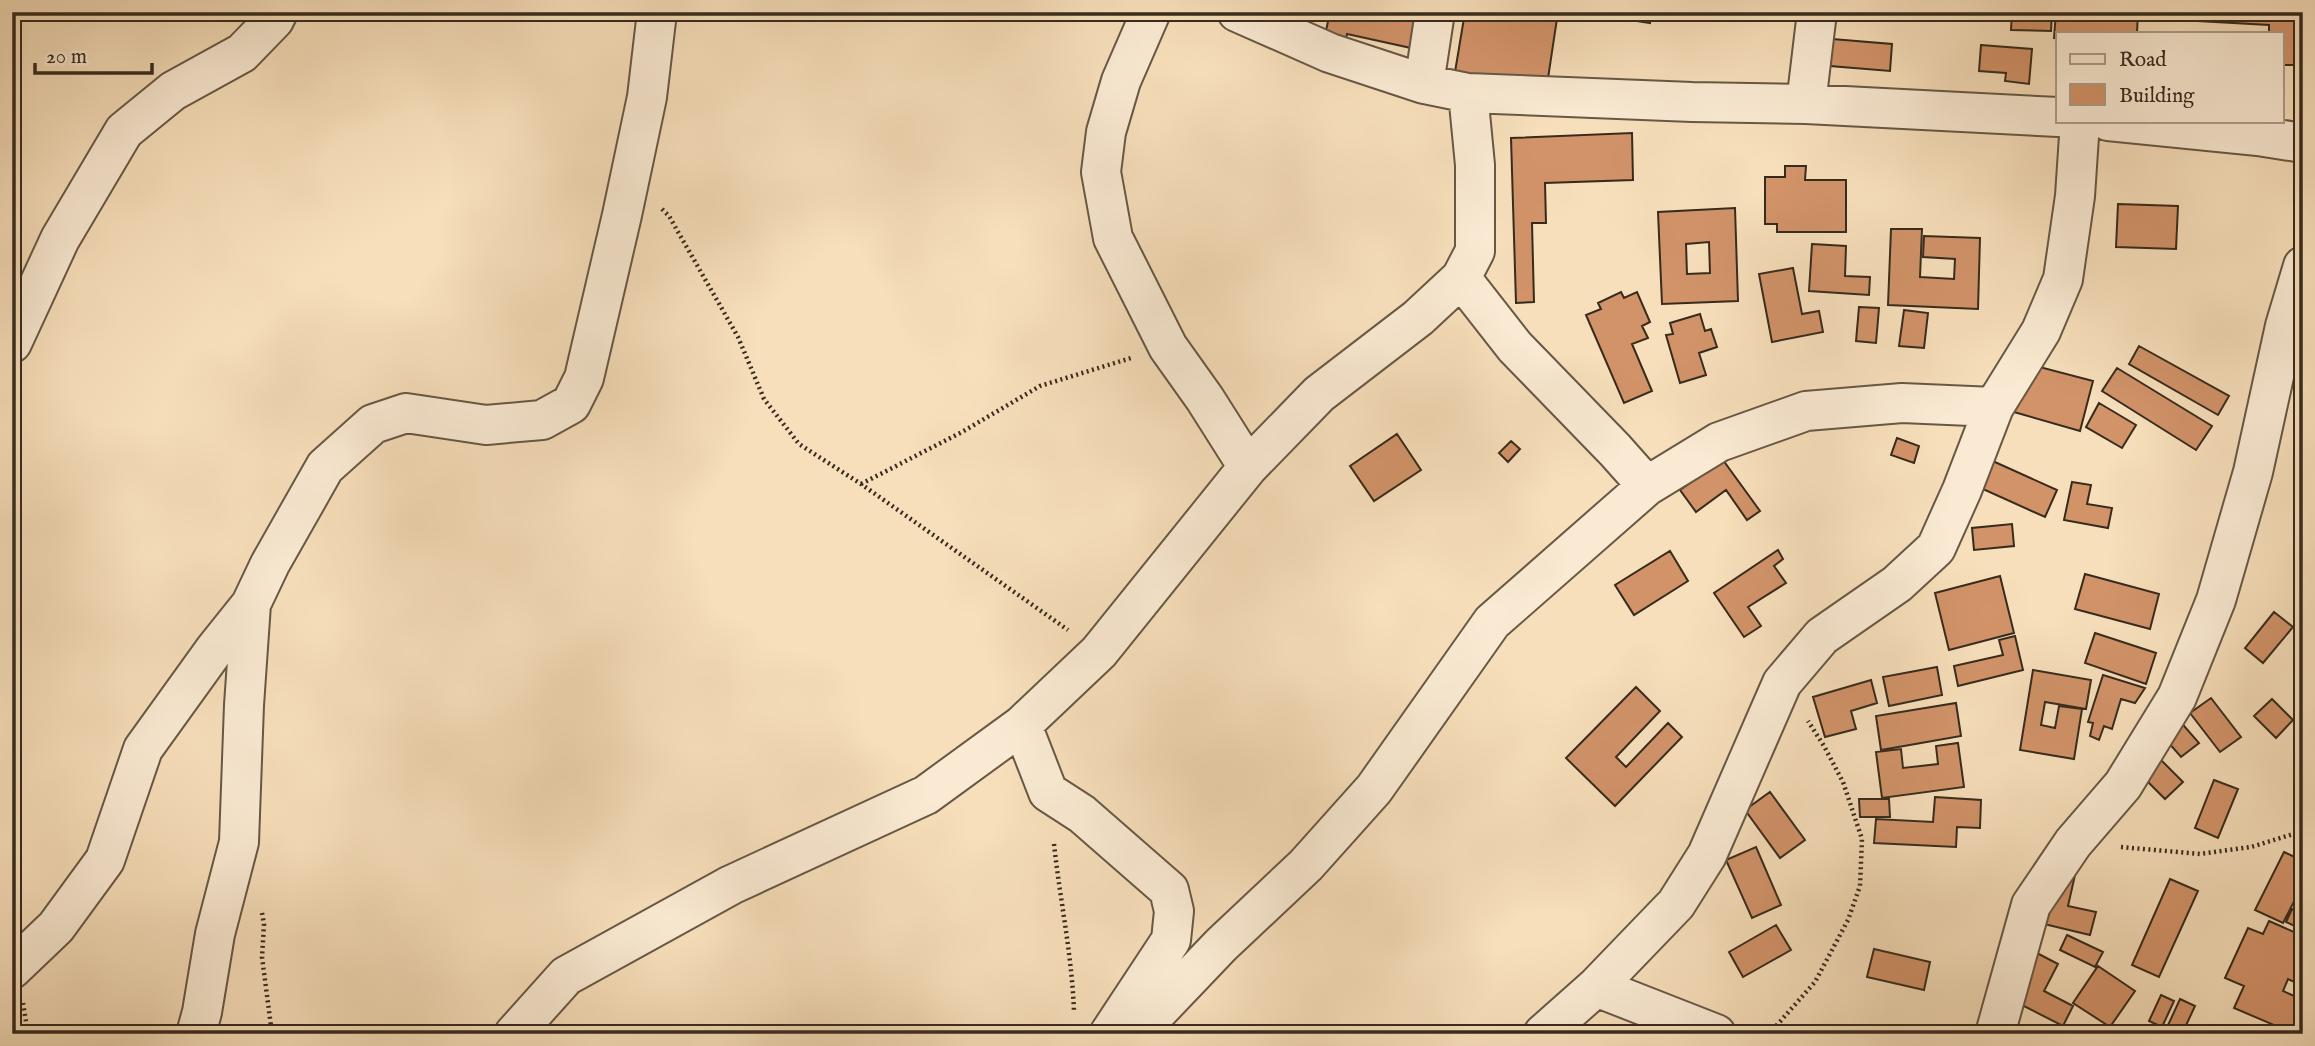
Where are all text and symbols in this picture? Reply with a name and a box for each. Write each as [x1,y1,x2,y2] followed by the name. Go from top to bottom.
[35,32,152,76] scale bar
[2056,32,2284,122] legend
[46,44,87,71] text: 20 m
[2119,47,2167,74] text: Road
[2119,83,2195,110] text: Building

